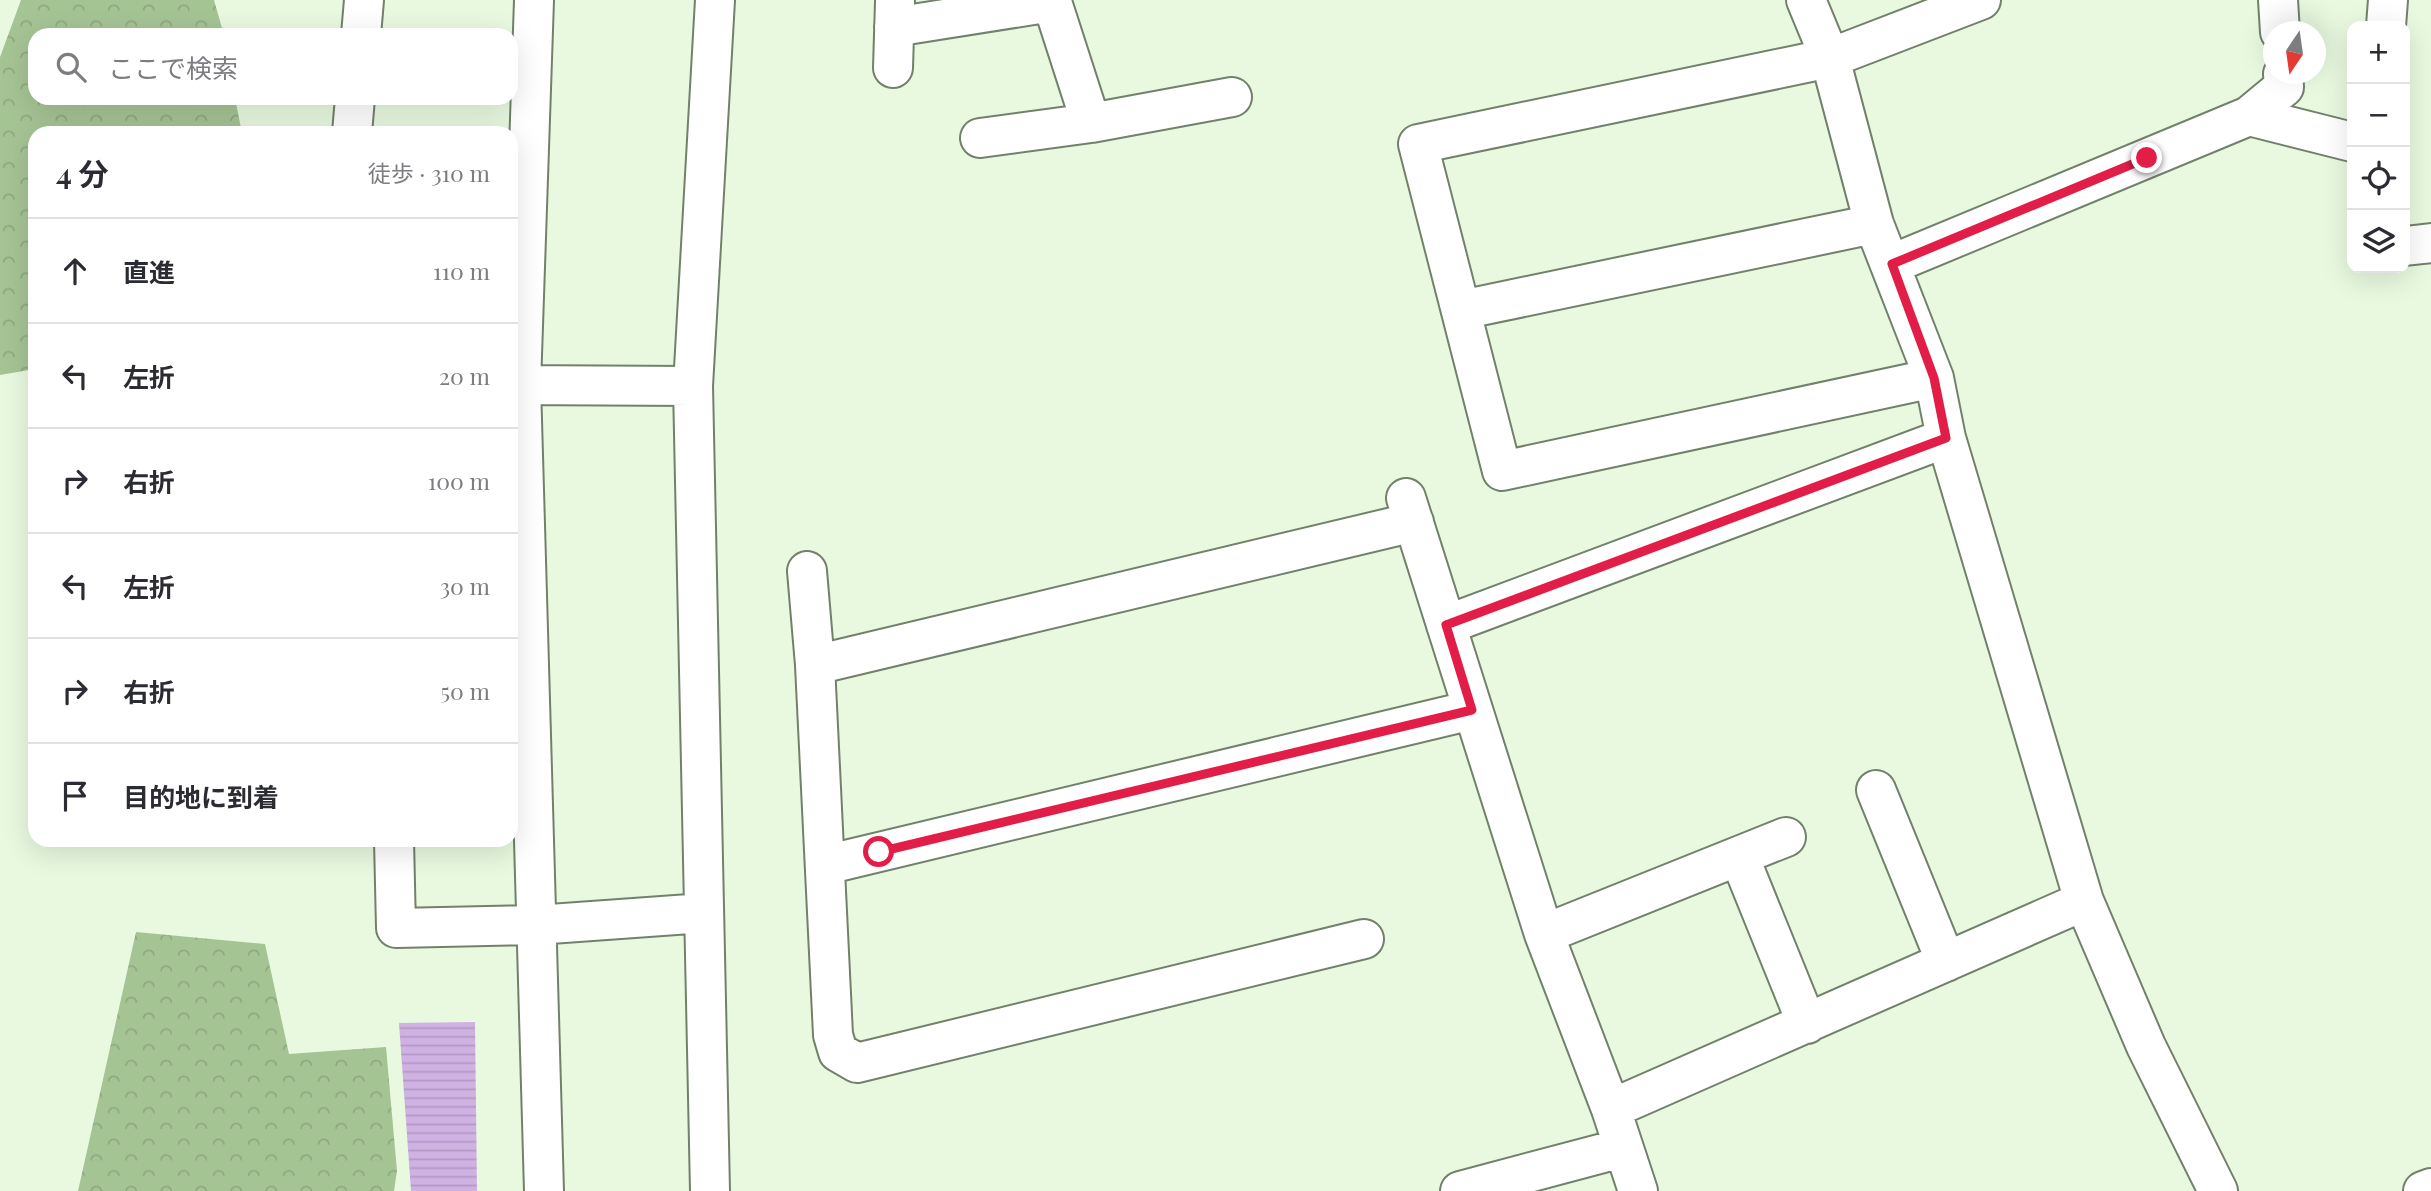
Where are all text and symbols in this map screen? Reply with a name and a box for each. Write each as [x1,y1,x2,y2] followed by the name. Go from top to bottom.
[2263,21,2326,84] north arrow
[2347,21,2410,273] map controls
[2347,21,2410,84] button: +
[28,28,518,105] search box
[52,48,90,86] icon: search
[108,50,238,85] text: ここで検索
[2347,84,2410,147] button: −
[2131,142,2162,173] route end
[2347,147,2410,210] button: locate
[56,153,109,193] text: 4 分
[368,157,490,188] text: 徒歩 · 310 m
[2347,210,2410,273] button: layers
[56,252,94,290] icon: ahead
[123,254,175,289] text: 直進
[433,255,490,286] text: 110 m
[56,357,94,395] icon: left
[123,359,175,394] text: 左折
[439,360,490,391] text: 20 m
[56,462,94,500] icon: right
[123,464,175,499] text: 右折
[428,465,490,496] text: 100 m
[56,567,94,605] icon: left
[123,569,175,604] text: 左折
[440,570,490,601] text: 30 m
[56,672,94,710] icon: right
[123,674,175,709] text: 右折
[441,675,490,706] text: 50 m
[56,777,94,815] icon: arrive
[123,779,279,814] text: 目的地に到着
[863,836,894,867] route start

